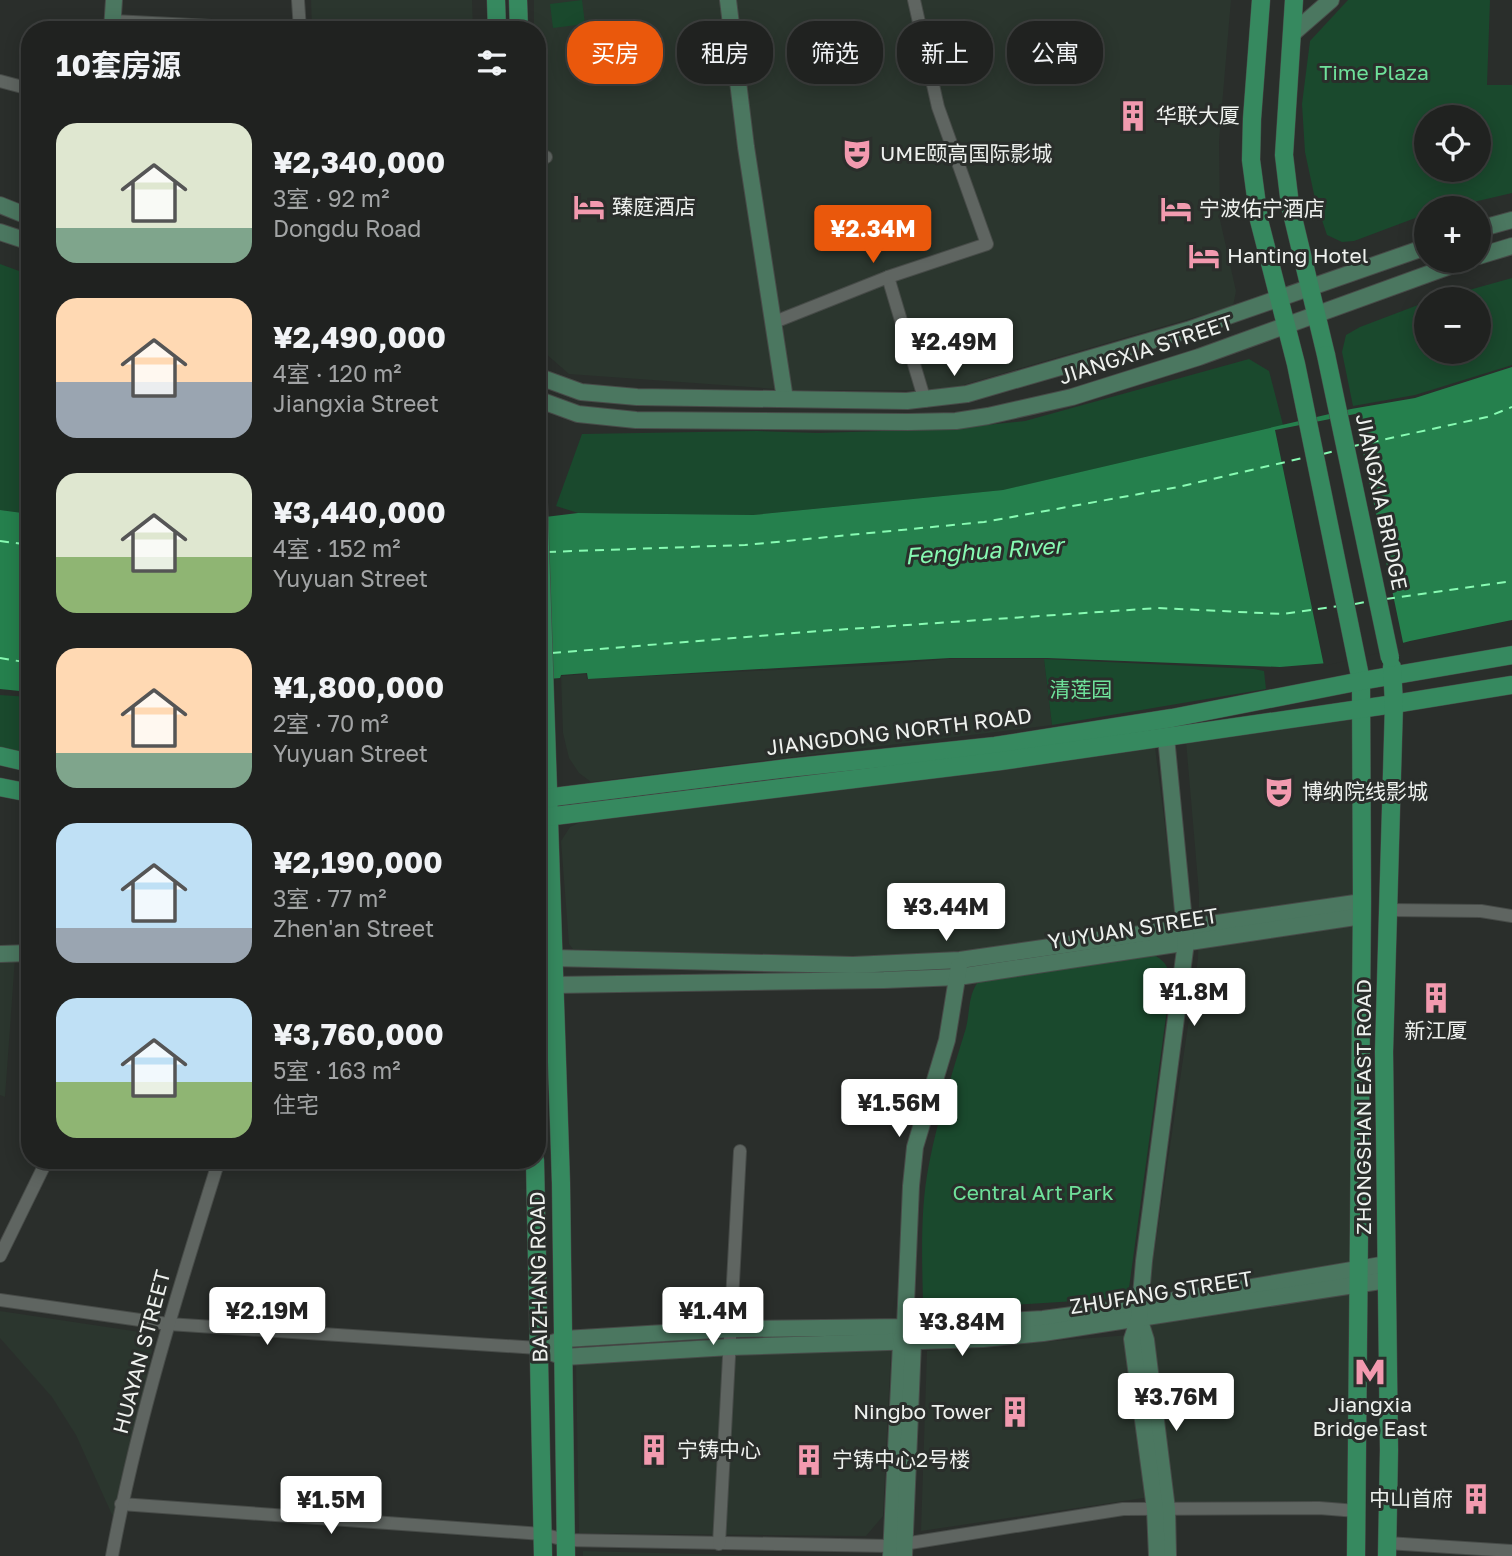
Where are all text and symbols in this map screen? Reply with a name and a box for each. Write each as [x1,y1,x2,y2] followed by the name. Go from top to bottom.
[567,21,663,84] chip: 买房
[677,21,773,84] chip: 租房
[787,21,883,84] chip: 筛选
[897,21,993,84] chip: 新上
[1007,21,1103,84] chip: 公寓
[473,44,511,82] icon: filters
[56,47,181,83] text: 10套房源
[1319,59,1429,85] park label: Time Plaza
[1116,99,1150,133] building icon: 华联大厦
[1156,102,1240,128] place label: 华联大厦
[1414,105,1491,364] map controls
[1414,105,1491,182] button: locate
[840,137,874,171] theatre icon: UME颐高国际影城
[880,140,1052,166] place label: UME颐高国际影城
[273,144,445,180] text: ¥2,340,000
[112,151,196,235] icon: home
[273,184,390,212] text: 3室 · 92 m²
[572,190,606,224] hotel icon: 臻庭酒店
[1159,192,1193,226] hotel icon: 宁波佑宁酒店
[612,193,696,219] place label: 臻庭酒店
[1199,195,1325,221] place label: 宁波佑宁酒店
[1414,196,1491,273] button: +
[816,205,930,265] pin: ¥2.34M
[273,214,421,242] text: Dongdu Road
[830,214,916,242] text: ¥2.34M
[1187,239,1221,273] hotel icon: Hanting Hotel
[1227,242,1369,268] place label: Hanting Hotel
[1414,287,1491,364] button: −
[1055,309,1236,390] street label: JIANGXIA STREET
[897,318,1011,378] pin: ¥2.49M
[273,319,446,355] text: ¥2,490,000
[112,326,196,410] icon: home
[911,327,997,355] text: ¥2.49M
[273,359,402,387] text: 4室 · 120 m²
[273,389,439,417] text: Jiangxia Street
[1351,411,1413,592] street label: JIANGXIA BRIDGE
[273,494,446,530] text: ¥3,440,000
[112,501,196,585] icon: home
[904,530,1067,569] water label: Fenghua Rıver
[273,534,401,562] text: 4室 · 152 m²
[273,564,428,592] text: Yuyuan Street
[273,669,444,705] text: ¥1,800,000
[112,676,196,760] icon: home
[1050,676,1113,702] park label: 清莲园
[765,702,1033,760] street label: JIANGDONG NORTH ROAD
[273,709,389,737] text: 2室 · 70 m²
[273,739,428,767] text: Yuyuan Street
[1262,775,1296,809] theatre icon: 博纳院线影城
[1302,778,1428,804] place label: 博纳院线影城
[273,844,443,880] text: ¥2,190,000
[112,851,196,935] icon: home
[273,884,387,912] text: 3室 · 77 m²
[889,884,1003,943] pin: ¥3.44M
[903,892,989,920] text: ¥3.44M
[1046,902,1220,954] street label: YUYUAN STREET
[273,914,434,942] text: Zhen'an Street
[1145,968,1243,1028] pin: ¥1.8M
[1159,977,1229,1005] text: ¥1.8M
[1350,979,1376,1235] street label: ZHONGSHAN EAST ROAD
[1419,981,1453,1015] building icon: 新江厦
[273,1016,444,1052] text: ¥3,760,000
[1405,1017,1468,1043] place label: 新江厦
[112,1026,196,1110] icon: home
[273,1056,401,1084] text: 5室 · 163 m²
[842,1080,956,1139] pin: ¥1.56M
[857,1088,941,1116] text: ¥1.56M
[273,1090,319,1118] text: 住宅
[952,1179,1114,1205] park label: Central Art Park
[524,1191,552,1363] street label: BAIZHANG ROAD
[1068,1265,1254,1319] street label: ZHUFANG STREET
[107,1267,175,1437] street label: HUAYAN STREET
[210,1288,324,1347] pin: ¥2.19M
[664,1288,762,1347] pin: ¥1.4M
[225,1296,309,1324] text: ¥2.19M
[678,1296,748,1324] text: ¥1.4M
[905,1298,1019,1358] pin: ¥3.84M
[919,1307,1005,1335] text: ¥3.84M
[1353,1355,1387,1389] metro station icon: Jiangxia Bridge East
[1119,1374,1233,1433] pin: ¥3.76M
[1134,1382,1218,1410] text: ¥3.76M
[1312,1391,1428,1441] place label: Jiangxia Bridge East
[998,1395,1032,1429] building icon: Ningbo Tower
[853,1398,992,1424] place label: Ningbo Tower
[637,1433,671,1467] building icon: 宁铸中心
[677,1436,761,1462] place label: 宁铸中心
[792,1443,826,1477] building icon: 宁铸中心2号楼
[832,1446,970,1472] place label: 宁铸中心2号楼
[282,1476,380,1536] pin: ¥1.5M
[1459,1482,1493,1516] building icon: 中山首府
[297,1485,365,1513] text: ¥1.5M
[1369,1485,1453,1511] place label: 中山首府

